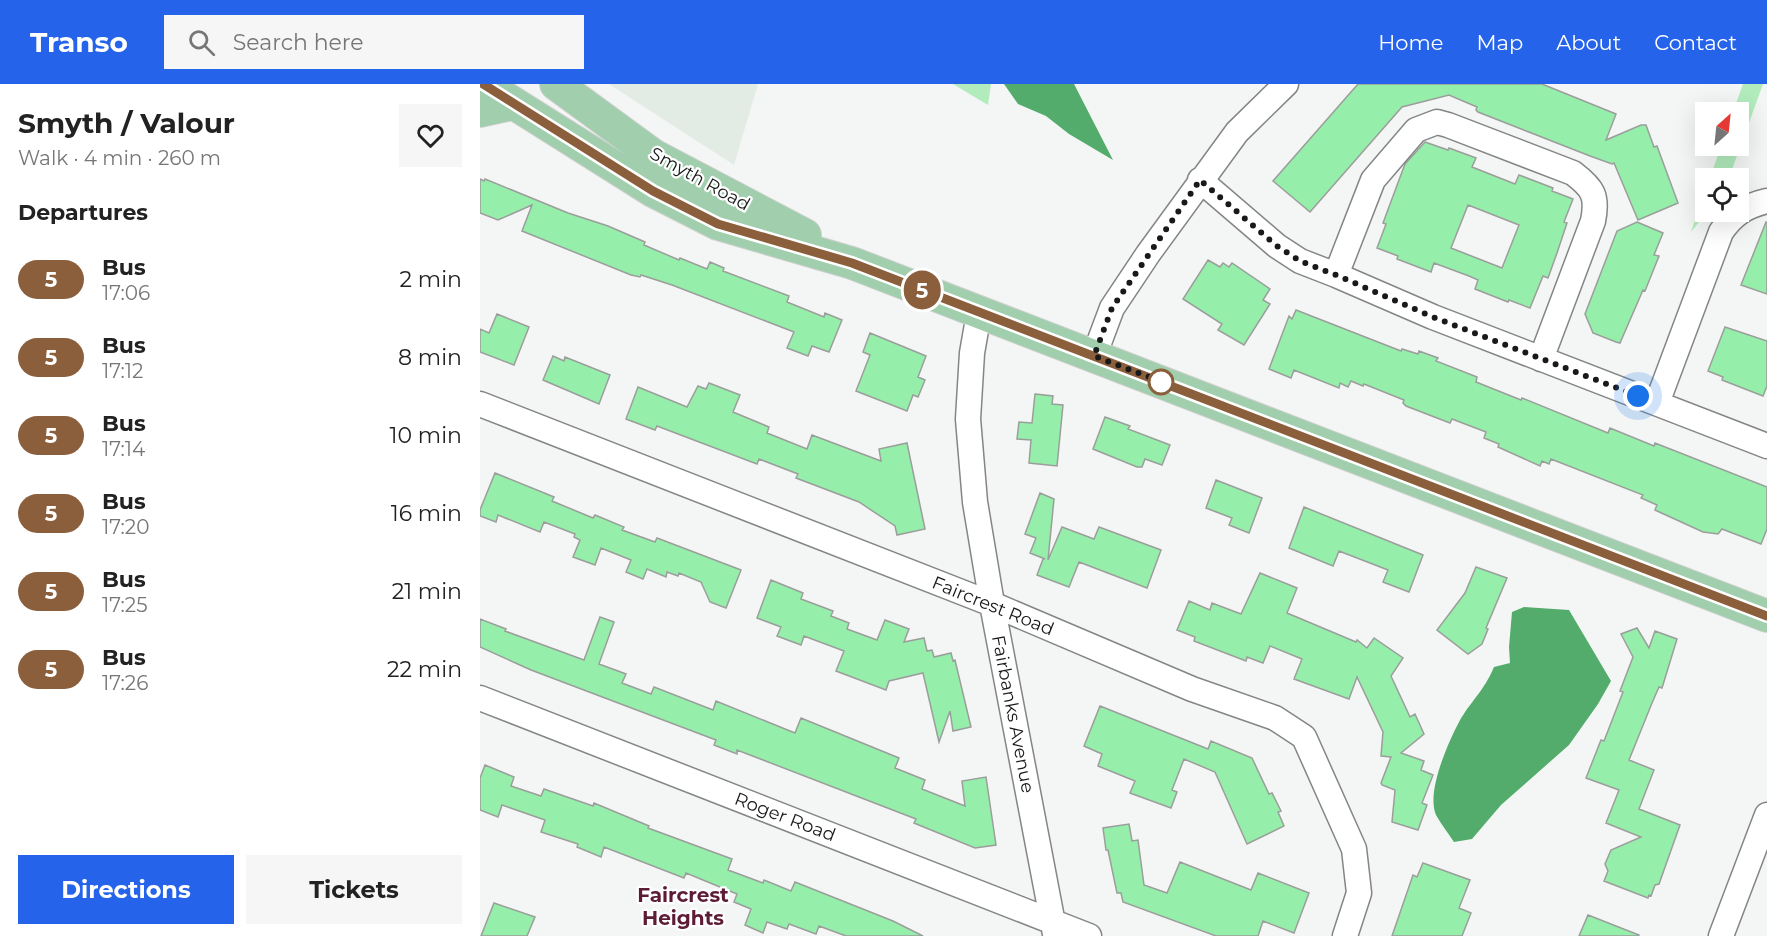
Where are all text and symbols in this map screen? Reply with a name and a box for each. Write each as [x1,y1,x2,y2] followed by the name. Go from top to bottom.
[164,15,584,69] search box
[30,25,128,59] text: Transo
[185,26,218,59] icon: search
[233,29,364,56] text: Search here
[1378,30,1443,55] text: Home
[1476,30,1523,55] text: Map
[1556,30,1621,55] text: About
[1654,30,1737,55] text: Contact
[1695,102,1749,156] north arrow
[1695,102,1749,222] map controls
[399,104,462,167] button: heart
[18,106,235,140] text: Smyth / Valour
[646,142,754,216] street label: Smyth Road
[18,146,221,170] text: Walk · 4 min · 260 m
[1695,168,1749,222] button: locate
[18,199,148,226] text: Departures
[102,254,146,281] text: Bus
[400,266,462,293] text: 2 min
[45,267,57,292] text: 5
[902,270,942,310] line badge: 5
[916,278,928,303] text: 5
[102,281,150,305] text: 17:06
[102,332,146,359] text: Bus
[398,344,462,371] text: 8 min
[45,345,57,370] text: 5
[102,359,143,383] text: 17:12
[1148,369,1174,395] unlabelled marker
[1623,381,1653,411] your location
[102,410,146,437] text: Bus
[390,422,462,449] text: 10 min
[45,423,57,448] text: 5
[102,437,145,461] text: 17:14
[102,488,146,515] text: Bus
[391,500,462,527] text: 16 min
[45,501,57,526] text: 5
[102,515,149,539] text: 17:20
[102,566,146,593] text: Bus
[929,572,1057,640] street label: Faircrest Road
[392,578,462,605] text: 21 min
[45,579,57,604] text: 5
[102,593,148,617] text: 17:25
[987,633,1039,795] street label: Fairbanks Avenue
[102,644,146,671] text: Bus
[387,656,462,683] text: 22 min
[45,657,57,682] text: 5
[102,671,148,695] text: 17:26
[731,788,839,846] street label: Roger Road
[18,855,234,924] button: Directions
[246,855,462,924] button: Tickets
[637,883,729,930] district label: Faircrest Heights

